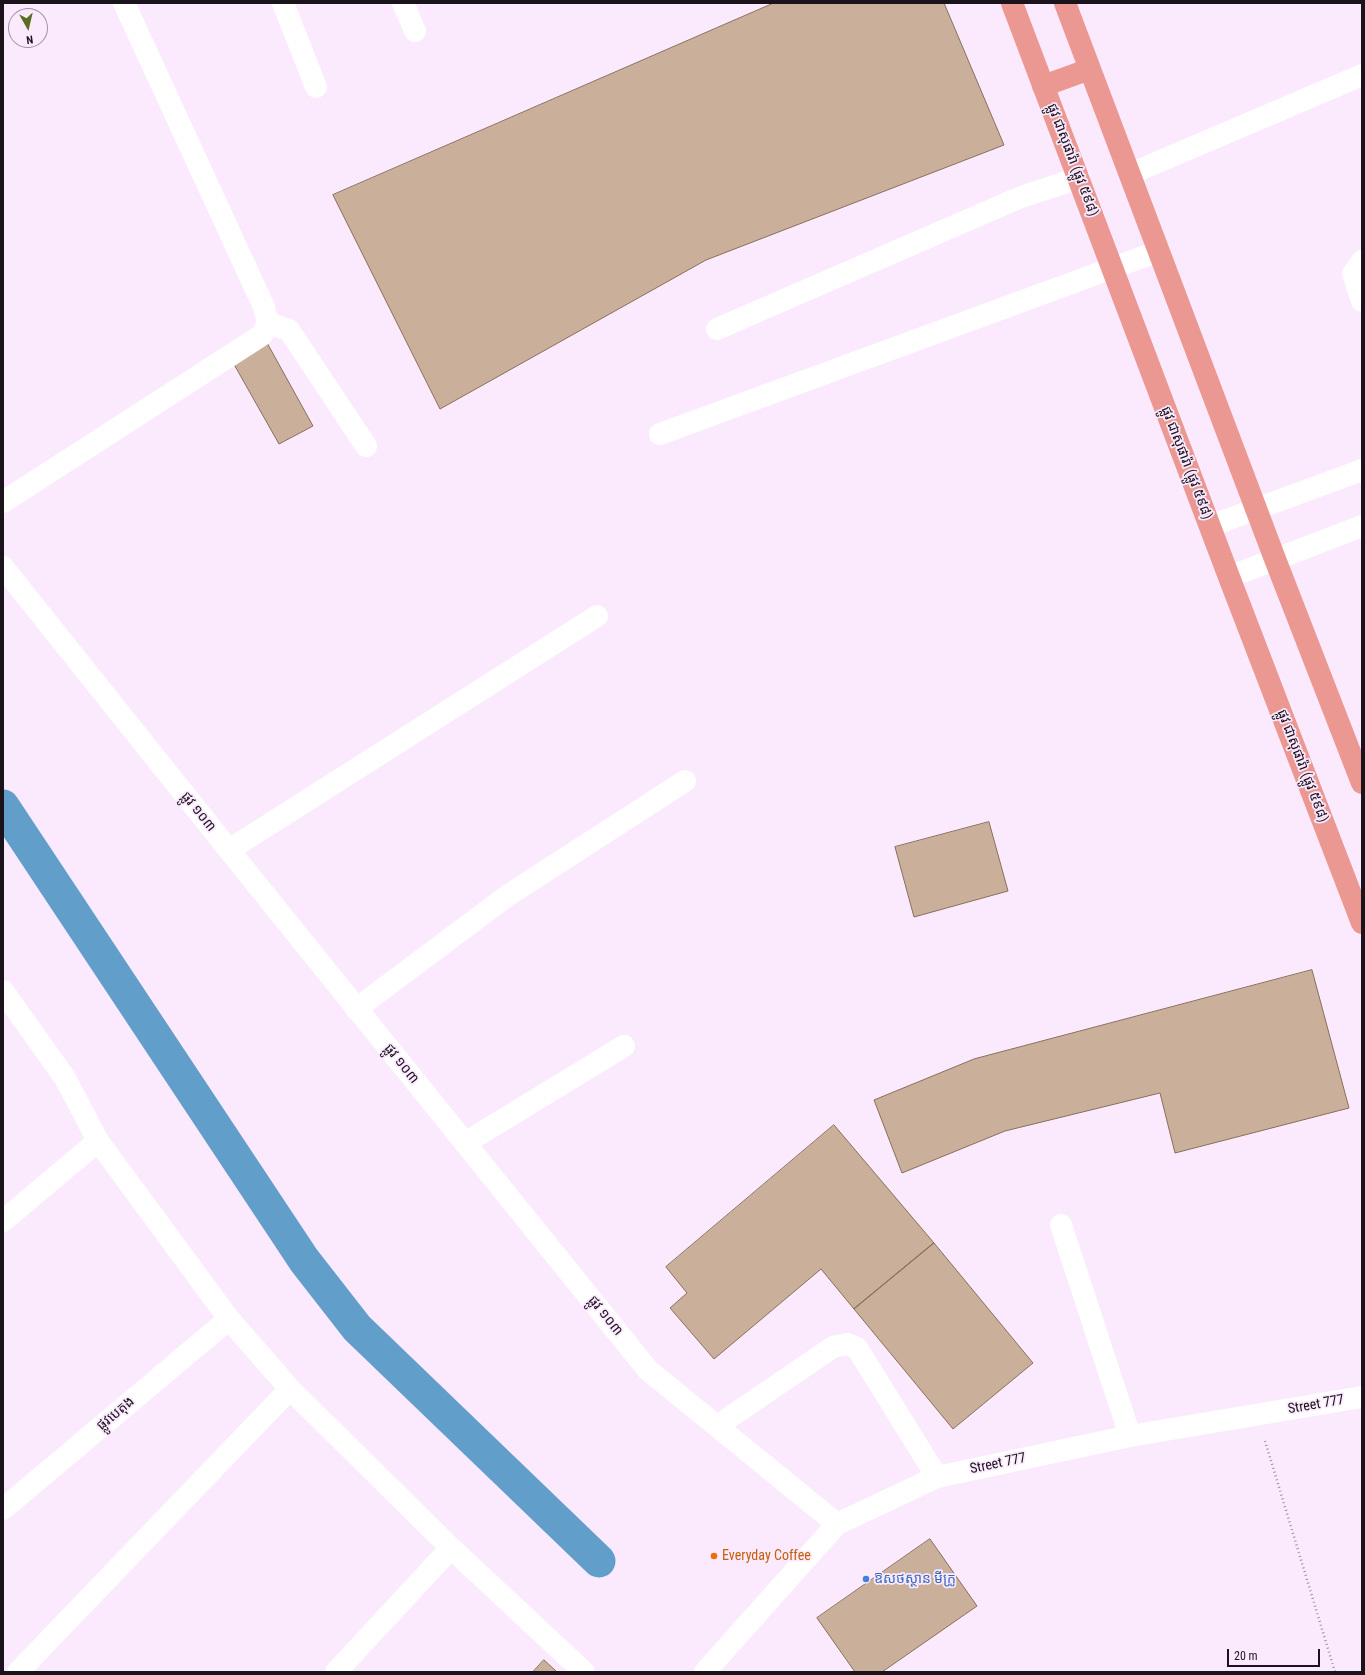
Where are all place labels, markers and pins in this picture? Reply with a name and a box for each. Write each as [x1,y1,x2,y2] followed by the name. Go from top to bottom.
[722,1548,811,1564] place label: Everyday Coffee
[709,1551,719,1561] marker: Everyday Coffee
[874,1571,956,1587] place label: ឱសថស្ថាន មីក្រូ
[861,1574,871,1584] marker: ឱសថស្ថាន មីក្រូ

